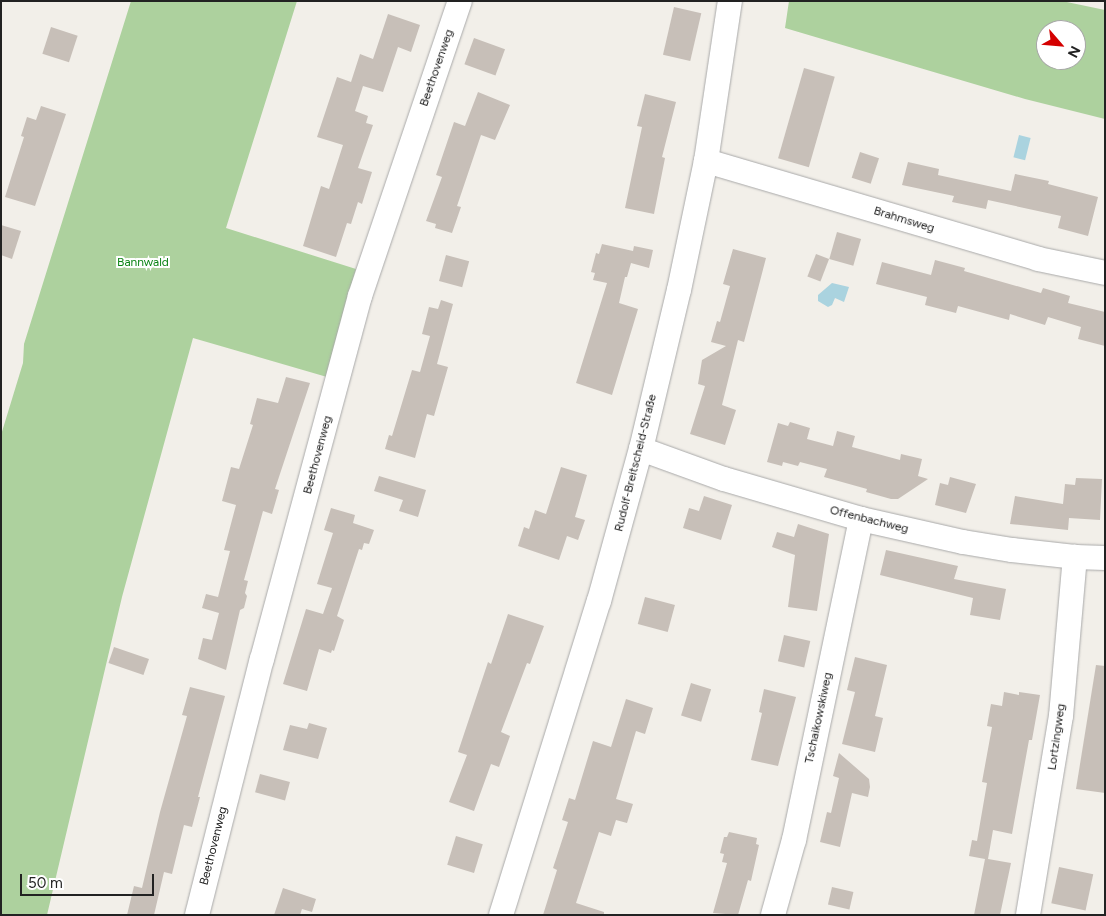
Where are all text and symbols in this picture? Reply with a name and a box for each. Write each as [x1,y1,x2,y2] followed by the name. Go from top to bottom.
[1036,20,1086,70] north arrow
[417,28,457,108] street label: Beethovenweg
[1064,43,1084,60] text: N
[872,204,936,236] street label: Brahmsweg
[117,256,169,270] park label: Bannwald
[612,393,660,533] street label: Rudolf-Breitscheid-Straße
[301,414,335,496] street label: Beethovenweg
[828,503,910,537] street label: Offenbachweg
[802,671,836,765] street label: Tschaikowskiweg
[1045,703,1069,771] street label: Lortzingweg
[197,805,231,887] street label: Beethovenweg
[22,864,156,896] scale bar
[28,874,63,892] text: 50 m

